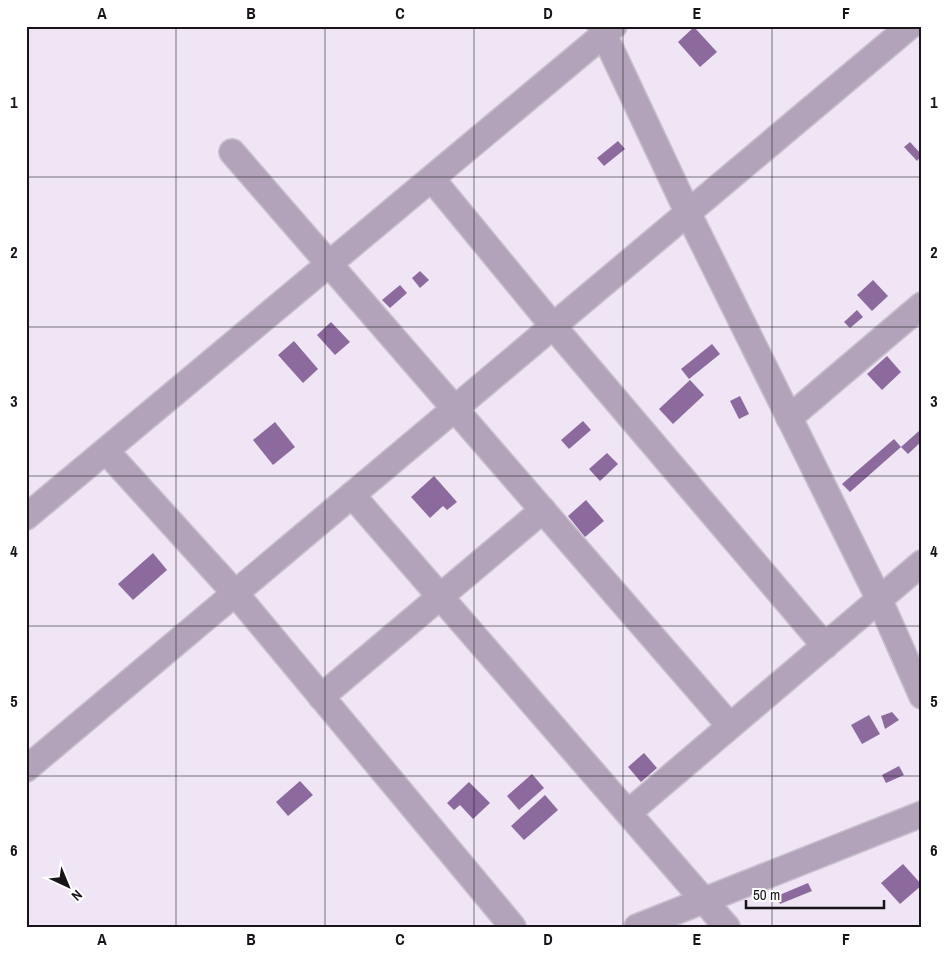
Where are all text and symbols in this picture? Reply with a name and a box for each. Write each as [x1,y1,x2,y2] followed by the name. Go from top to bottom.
[97,2,107,24] text: A
[246,2,256,24] text: B
[395,2,405,24] text: C
[543,2,553,24] text: D
[693,2,702,24] text: E
[842,2,850,24] text: F
[10,91,18,113] text: 1
[930,91,938,113] text: 1
[10,241,18,263] text: 2
[930,241,938,263] text: 2
[10,390,18,412] text: 3
[930,390,938,412] text: 3
[10,540,18,562] text: 4
[930,540,938,562] text: 4
[10,690,18,712] text: 5
[930,690,938,712] text: 5
[10,839,18,861] text: 6
[930,839,938,861] text: 6
[42,860,92,910] north arrow
[746,878,883,910] scale bar
[753,884,780,905] text: 50 m
[68,886,86,905] text: N
[97,928,107,950] text: A
[246,928,256,950] text: B
[395,928,405,950] text: C
[543,928,553,950] text: D
[693,928,702,950] text: E
[842,928,850,950] text: F

